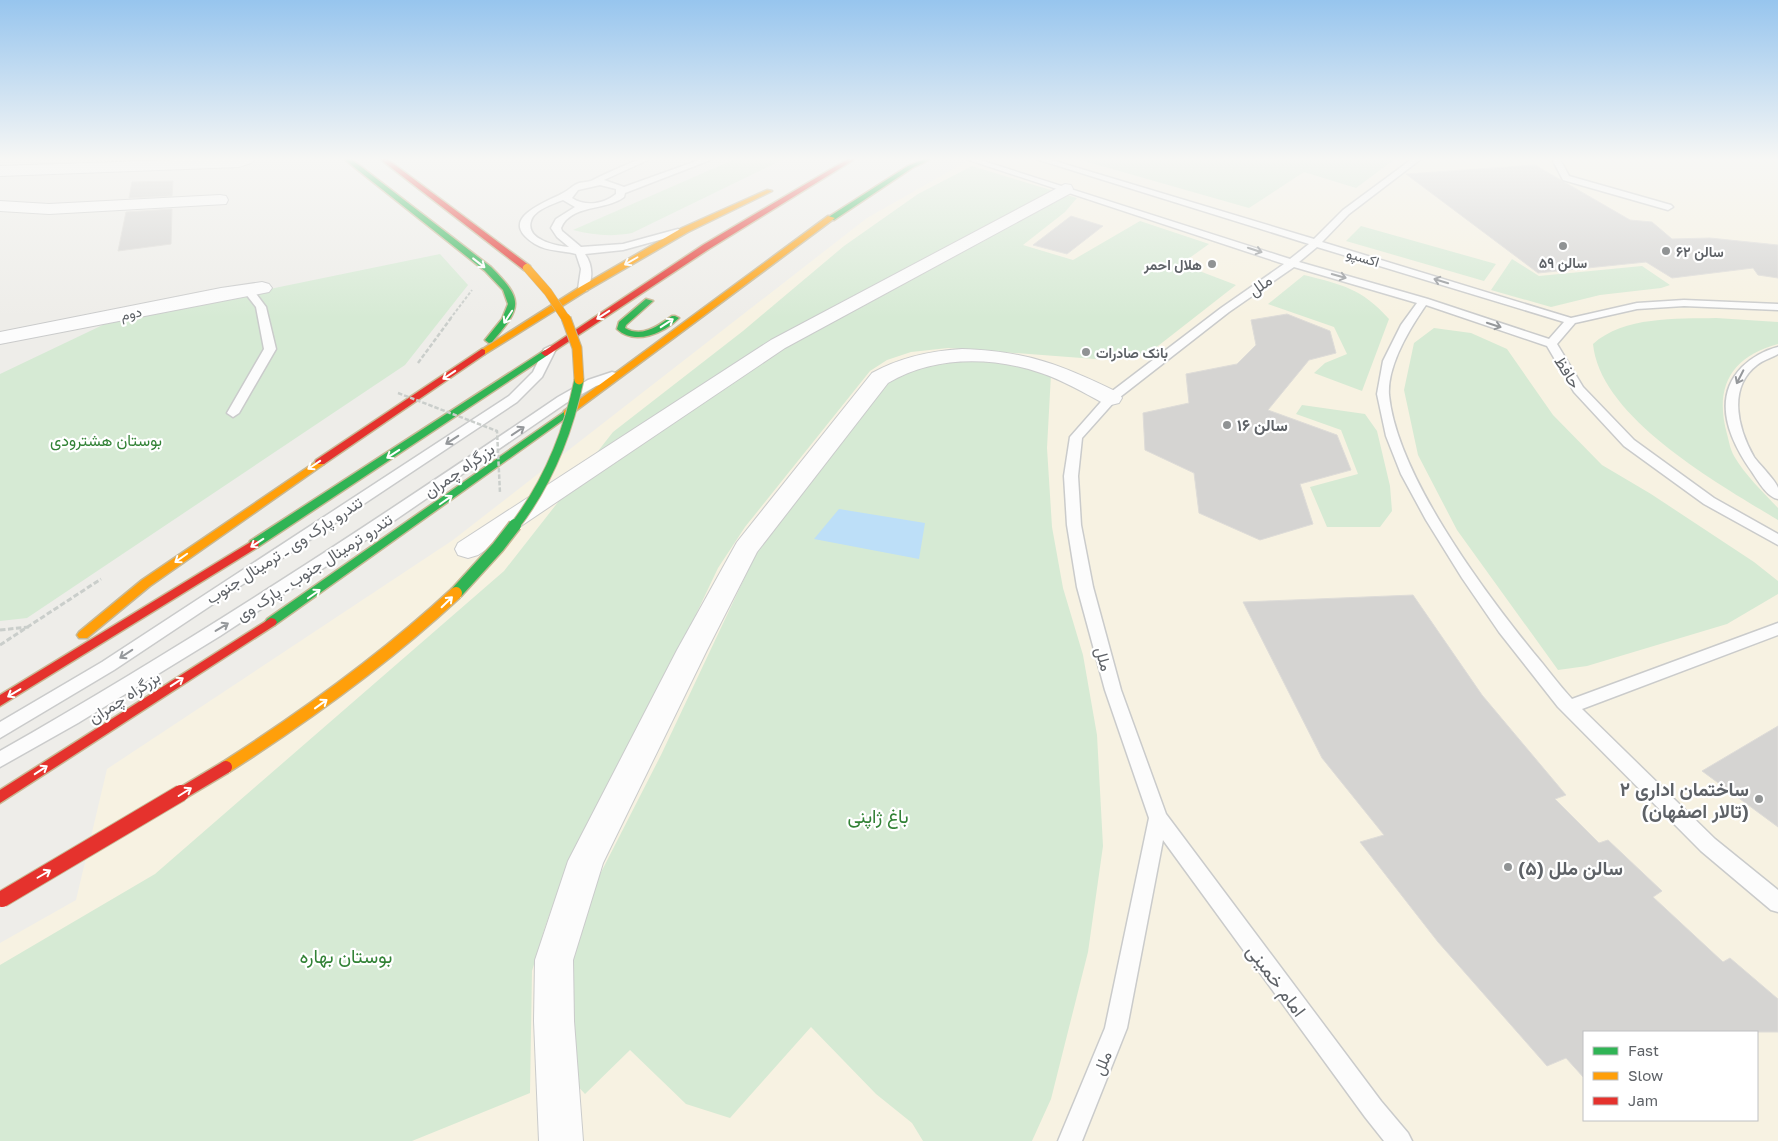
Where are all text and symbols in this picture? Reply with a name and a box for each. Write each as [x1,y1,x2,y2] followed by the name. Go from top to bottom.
[1557,240,1569,252] marker: سالن ۵۹
[1676,243,1724,261] place label: سالن ۶۲
[1344,244,1381,272] street label: اکسپو
[1660,245,1672,257] marker: سالن ۶۲
[1247,246,1263,256] one-way arrow
[1539,254,1587,272] place label: سالن ۵۹
[1143,256,1202,274] place label: هلال احمر
[472,257,485,268] one-way arrow
[625,257,639,267] one-way arrow
[1206,258,1218,270] marker: هلال احمر
[1244,270,1276,301] street label: ملل
[1330,272,1346,282] one-way arrow
[1433,276,1449,286] one-way arrow
[119,302,144,325] street label: دوم
[596,309,610,320] one-way arrow
[503,310,513,324] one-way arrow
[660,318,674,328] one-way arrow
[1485,320,1501,330] one-way arrow
[1096,344,1168,362] place label: بانک صادرات
[1080,346,1092,358] marker: بانک صادرات
[1550,352,1586,392] street label: حافظ
[1734,369,1744,384] one-way arrow
[442,370,456,380] one-way arrow
[1237,415,1288,435] place label: سالن ۱۶
[1221,419,1233,431] marker: سالن ۱۶
[510,426,524,436] one-way arrow
[50,430,162,451] park label: بوستان هشترودی
[445,435,459,445] one-way arrow
[420,438,499,503] street label: بزرگراه چمران
[386,449,400,459] one-way arrow
[307,460,321,470] one-way arrow
[202,492,367,610] street label: تندرو پارک وی ـ ترمینال جنوب
[439,495,453,505] one-way arrow
[232,509,397,627] street label: تندرو ترمینال جنوب ـ پارک وی
[250,538,264,548] one-way arrow
[174,553,188,563] one-way arrow
[307,589,321,599] one-way arrow
[441,596,454,608] one-way arrow
[215,622,229,632] one-way arrow
[1090,645,1117,674] street label: ملل
[119,649,133,659] one-way arrow
[84,666,165,729] street label: بزرگراه چمران
[170,677,184,687] one-way arrow
[8,688,22,698] one-way arrow
[314,699,328,709] one-way arrow
[34,765,48,776] one-way arrow
[1620,777,1749,824] place label: ساختمان اداری ۲ (تالار اصفهان)
[177,787,191,797] one-way arrow
[1753,793,1765,805] marker: ساختمان اداری ۲ (تالار اصفهان)
[847,804,909,830] park label: باغ ژاپنی
[1518,856,1623,880] place label: (۵) سالن ملل
[1502,861,1514,873] marker: (۵) سالن ملل
[37,869,51,879] one-way arrow
[1241,939,1312,1022] street label: امام خمینی
[300,944,392,968] park label: بوستان بهاره
[1583,1031,1758,1121] legend
[1628,1041,1659,1059] text: Fast
[1088,1048,1117,1078] street label: ملل
[1628,1066,1663,1084] text: Slow
[1628,1091,1658,1109] text: Jam

